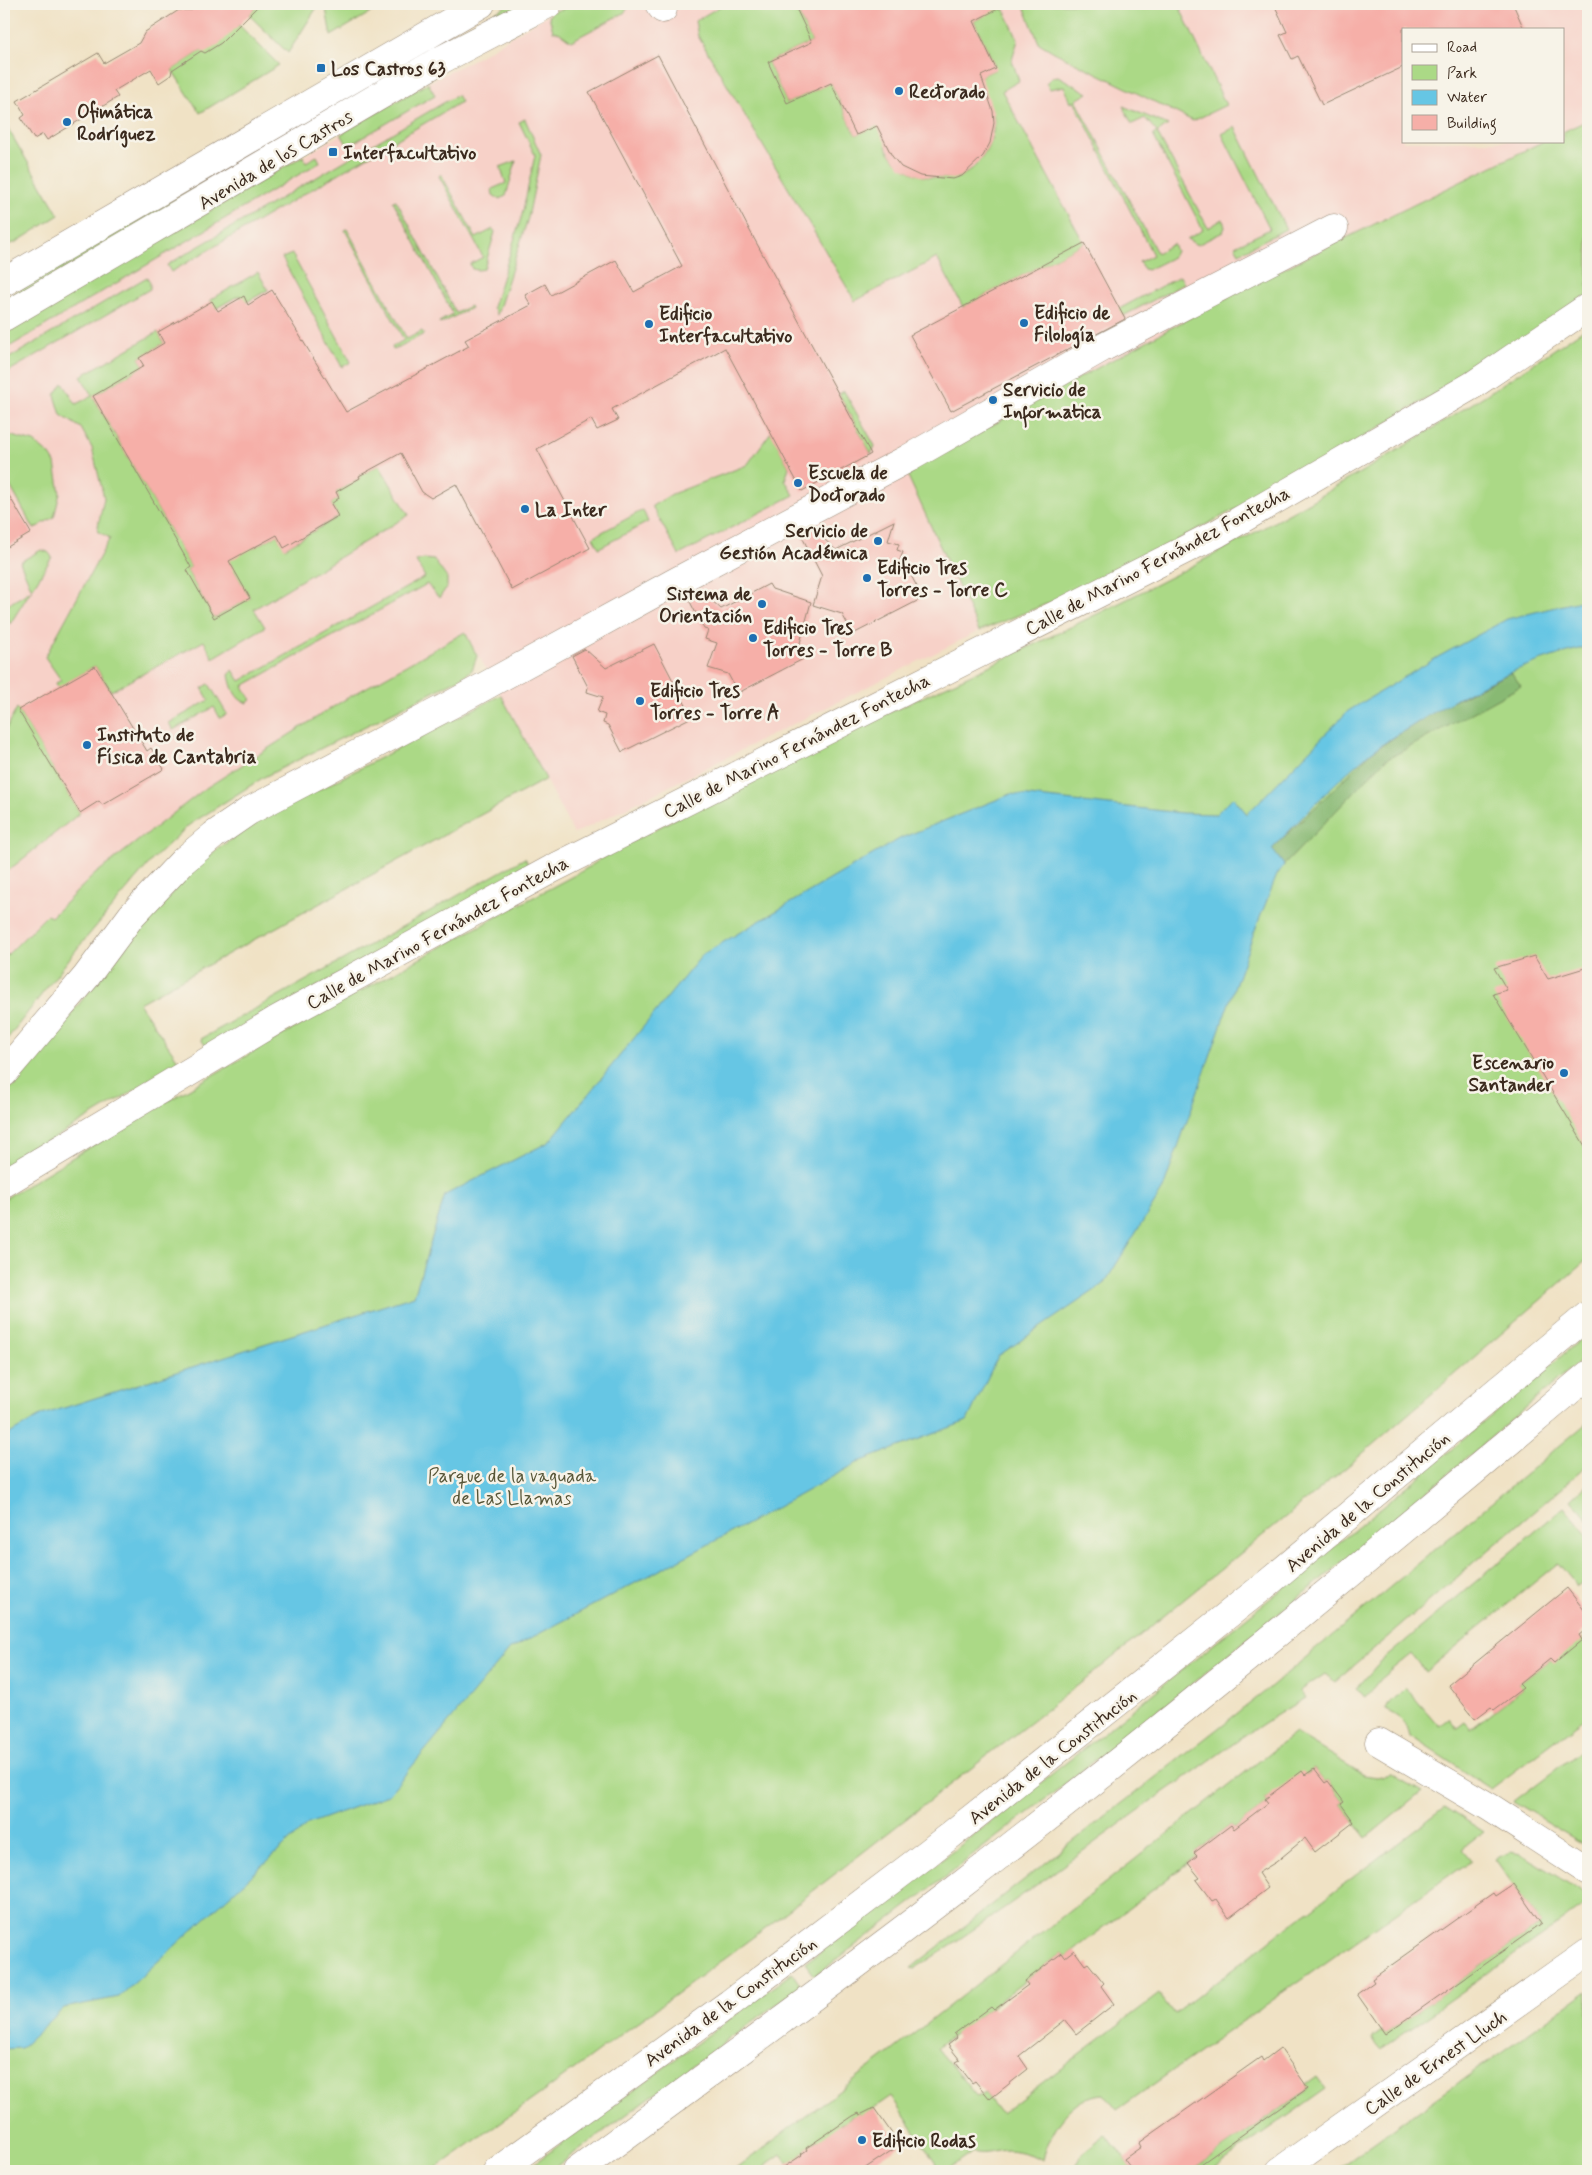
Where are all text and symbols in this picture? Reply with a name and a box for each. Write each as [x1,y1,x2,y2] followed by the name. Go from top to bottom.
[1402,28,1564,142] legend
[1447,38,1477,58] text: Road
[331,57,446,82] place label: Los Castros 63
[315,62,327,74] marker: Los Castros 63
[1447,64,1477,84] text: Park
[909,80,985,105] place label: Rectorado
[893,85,905,97] marker: Rectorado
[1447,88,1487,108] text: Water
[77,100,156,148] place label: Ofimática Rodríguez
[194,104,358,216] street label: Avenida de los Castros
[1447,114,1497,135] text: Building
[61,116,73,128] marker: Ofimática Rodríguez
[343,141,476,166] place label: Interfacultativo
[327,146,339,158] marker: Interfacultativo
[1034,301,1110,349] place label: Edificio de Filología
[659,302,792,349] place label: Edificio Interfacultativo
[1018,317,1030,329] marker: Edificio de Filología
[643,318,655,330] marker: Edificio Interfacultativo
[1003,378,1102,428] place label: Servicio de Informatica
[987,394,999,406] marker: Servicio de Informatica
[808,461,888,508] place label: Escuela de Doctorado
[792,477,804,489] marker: Escuela de Doctorado
[1021,481,1294,642] street label: Calle de Marino Fernández Fontecha
[535,498,608,523] place label: La Inter
[519,503,531,515] marker: La Inter
[719,519,868,566] place label: Servicio de Gestión Académica
[872,535,884,547] marker: Servicio de Gestión Académica
[877,556,1008,603] place label: Edificio Tres Torres - Torre C
[861,572,873,584] marker: Edificio Tres Torres - Torre C
[659,582,752,629] place label: Sistema de Orientación
[756,598,768,610] marker: Sistema de Orientación
[763,616,892,663] place label: Edificio Tres Torres - Torre B
[747,632,759,644] marker: Edificio Tres Torres - Torre B
[659,668,934,825] street label: Calle de Marino Fernández Fontecha
[650,679,780,726] place label: Edificio Tres Torres - Torre A
[634,695,646,707] marker: Edificio Tres Torres - Torre A
[97,723,257,770] place label: Instituto de Física de Cantabria
[81,739,93,751] marker: Instituto de Física de Cantabria
[302,851,573,1016] street label: Calle de Marino Fernández Fontecha
[1468,1051,1555,1098] place label: Escenario Santander
[1558,1067,1570,1079] marker: Escenario Santander
[1281,1426,1455,1578] street label: Avenida de la Constitución
[428,1464,597,1511] park label: Parque de la vaguada de Las Llamas
[964,1684,1142,1831] street label: Avenida de la Constitución
[640,1931,822,2073] street label: Avenida de la Constitución
[1360,2005,1512,2122] street label: Calle de Ernest Lluch
[872,2129,976,2154] place label: Edificio Rodas
[856,2134,868,2146] marker: Edificio Rodas

